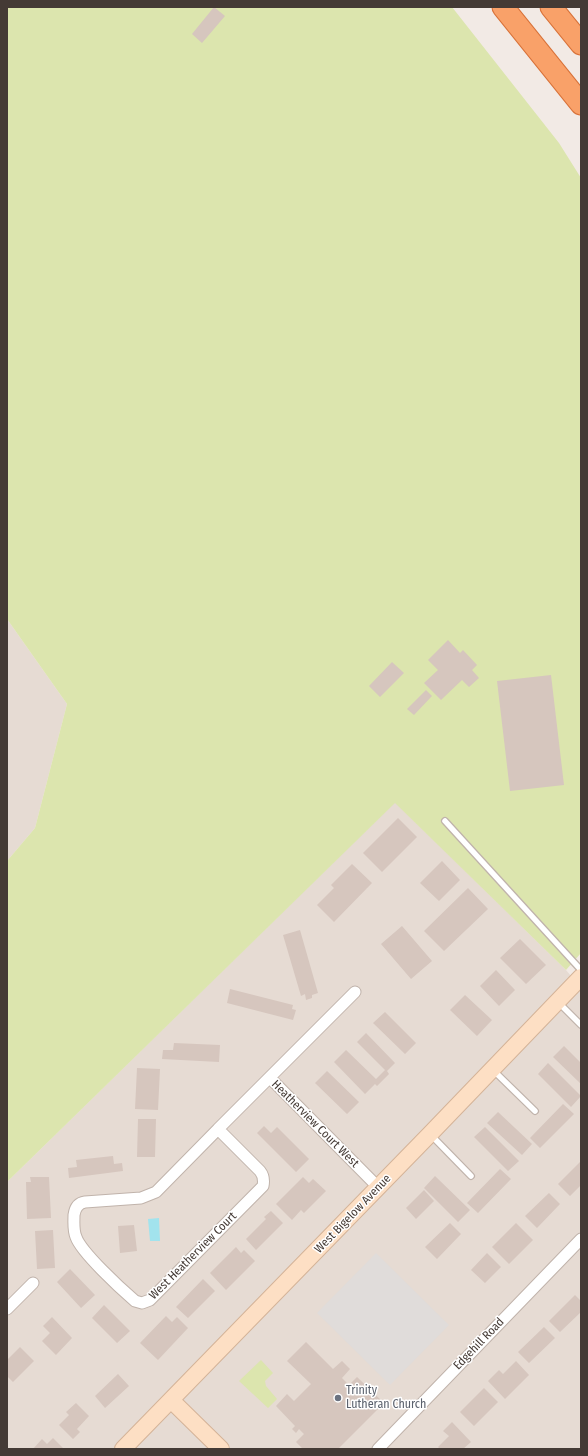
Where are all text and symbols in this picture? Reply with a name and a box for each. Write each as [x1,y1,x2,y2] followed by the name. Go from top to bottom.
[268,1077,362,1171] street label: Heatherview Court West
[312,1172,394,1256] street label: West Bigelow Avenue
[146,1209,240,1303] street label: West Heatherview Court
[451,1315,507,1373] street label: Edgehill Road
[346,1384,426,1412] place label: Trinity Lutheran Church
[333,1393,343,1403] marker: Trinity Lutheran Church

